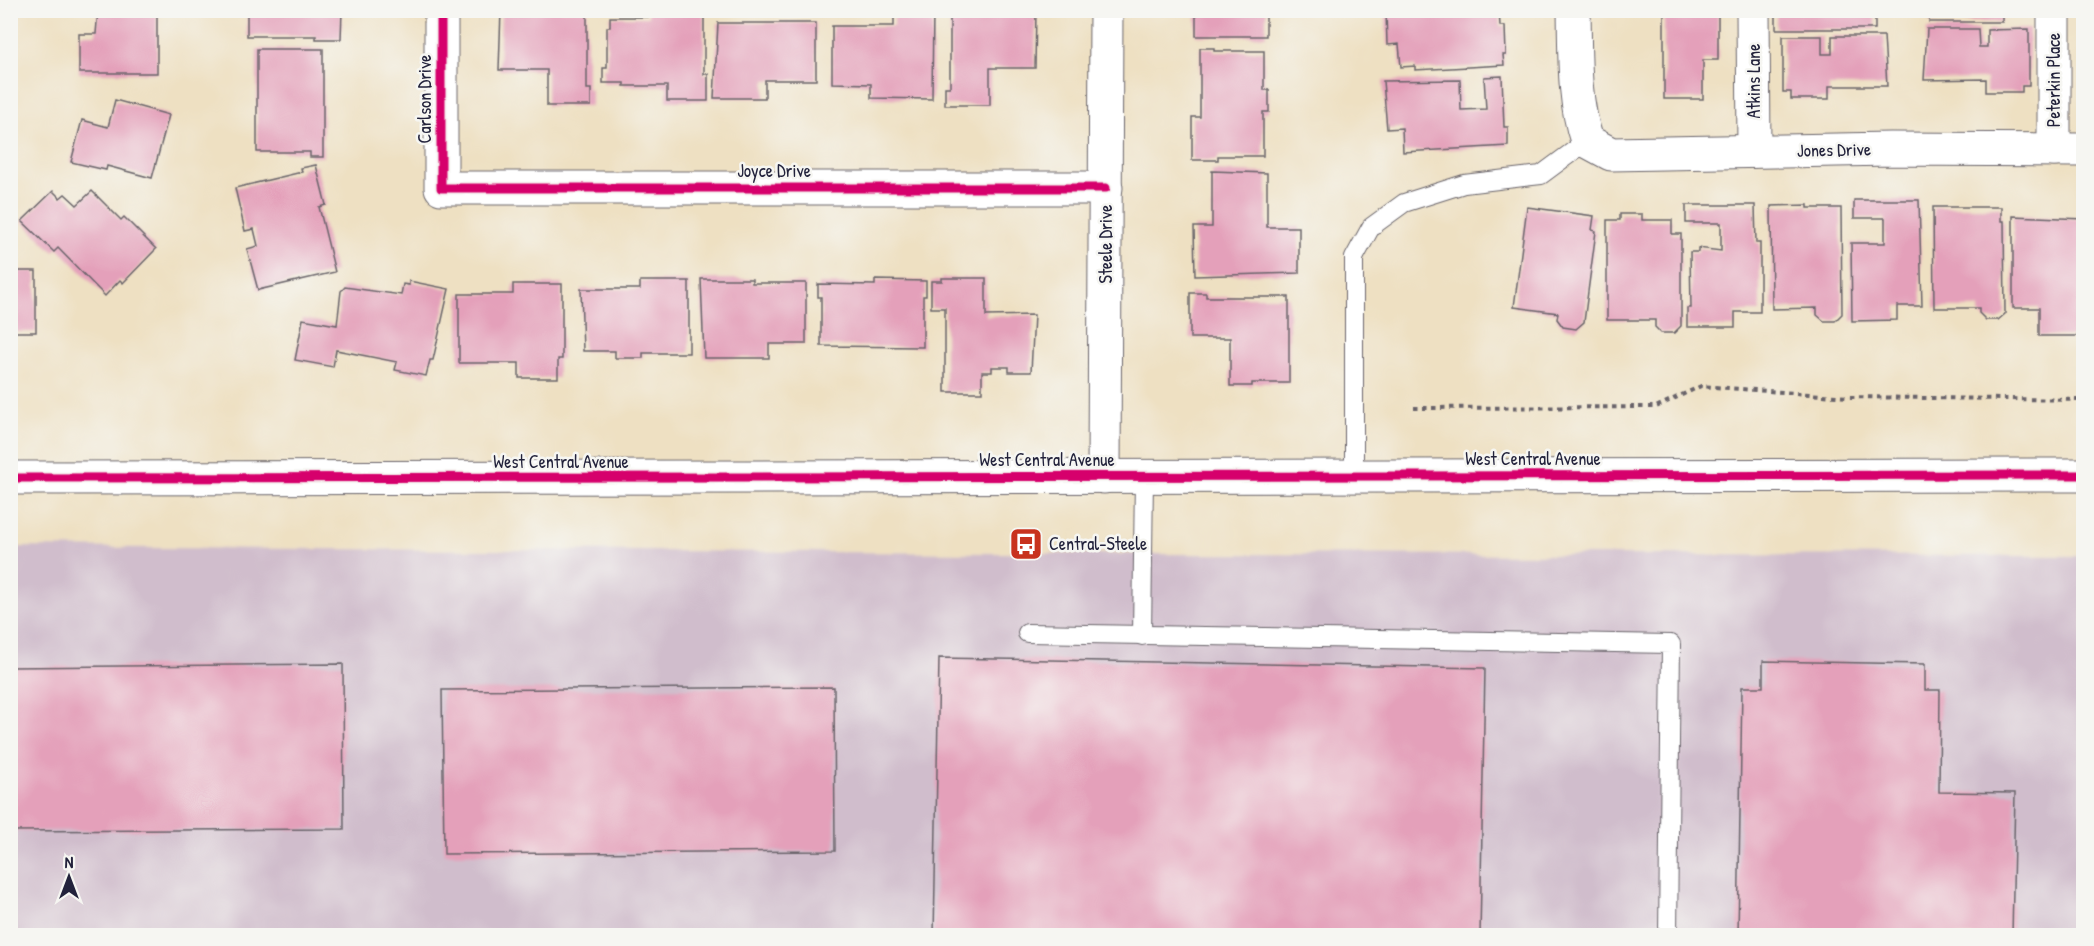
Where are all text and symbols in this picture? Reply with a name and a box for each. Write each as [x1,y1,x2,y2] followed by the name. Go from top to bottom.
[2041,33,2066,127] street label: Peterkin Place
[1741,44,1766,118] street label: Atkins Lane
[412,55,437,143] street label: Carlson Drive
[1797,136,1871,163] street label: Jones Drive
[737,158,811,183] street label: Joyce Drive
[1093,205,1118,283] street label: Steele Drive
[1465,446,1601,471] street label: West Central Avenue
[979,447,1115,472] street label: West Central Avenue
[493,449,629,474] street label: West Central Avenue
[1008,526,1044,562] bus stop icon: Central-Steele
[1049,531,1147,556] place label: Central-Steele
[39,847,99,907] north arrow
[65,851,74,873] text: N

